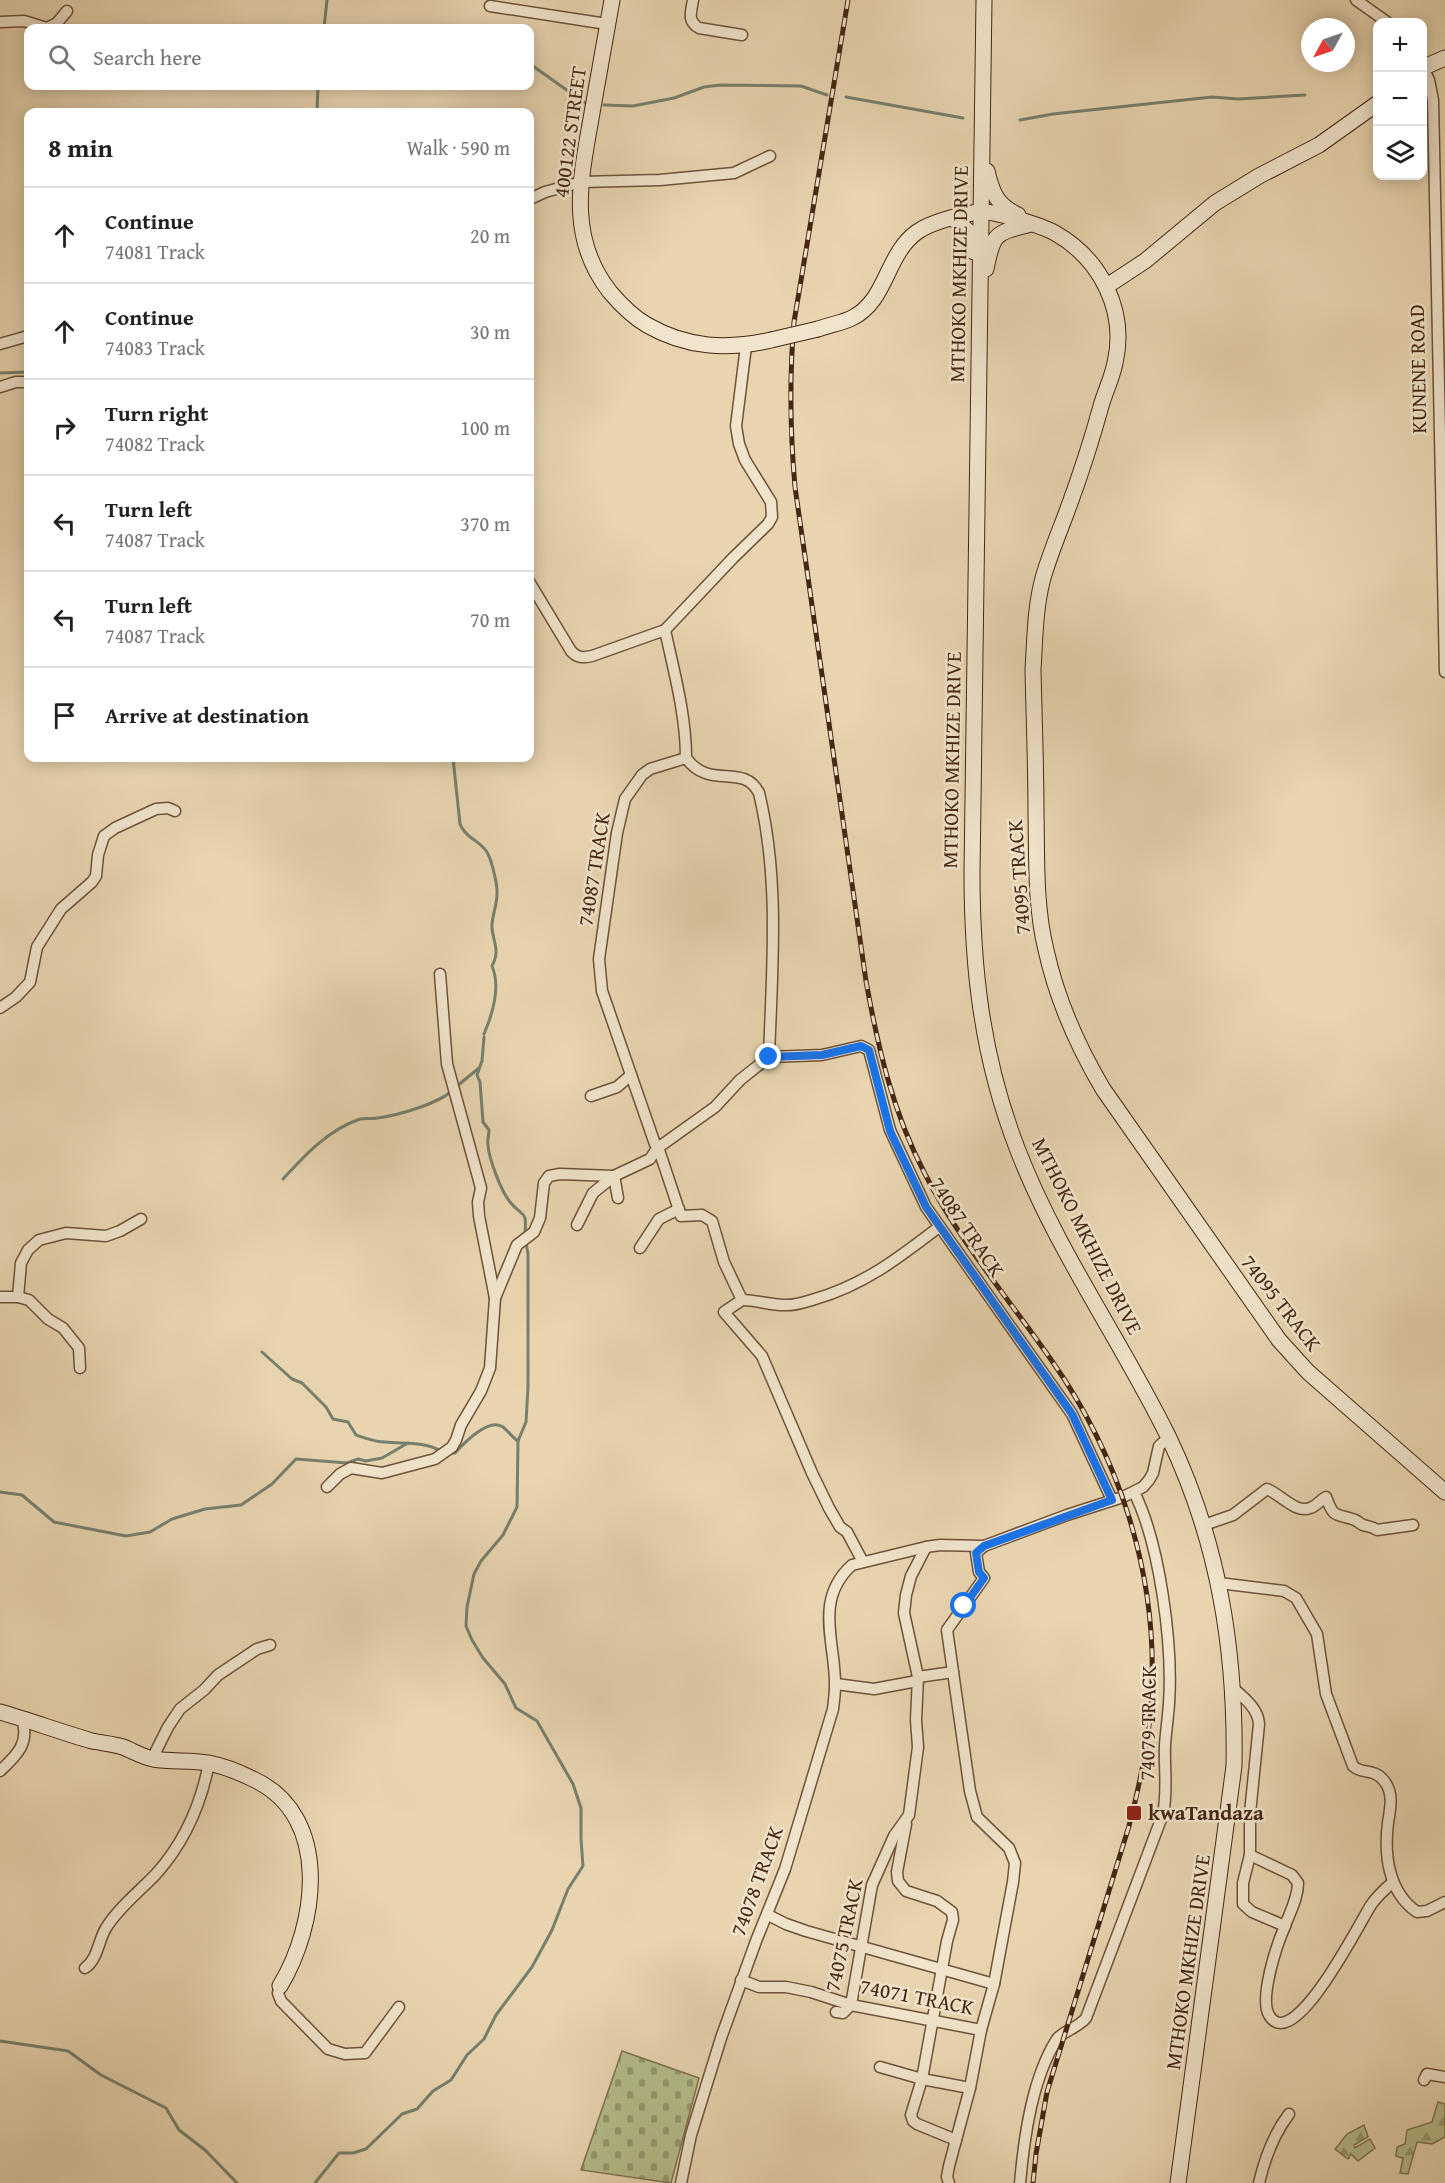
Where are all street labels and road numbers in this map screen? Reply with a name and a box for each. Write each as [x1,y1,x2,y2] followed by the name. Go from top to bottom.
[545,64,594,200] street label: 400122 STREET
[941,165,976,383] street label: MTHOKO MKHIZE DRIVE
[1401,304,1434,434] street label: KUNENE ROAD
[934,651,969,869] street label: MTHOKO MKHIZE DRIVE
[569,809,618,928] street label: 74087 TRACK
[999,818,1038,936] street label: 74095 TRACK
[1024,1132,1151,1340] street label: MTHOKO MKHIZE DRIVE
[922,1170,1013,1284] street label: 74087 TRACK
[1234,1248,1329,1358] street label: 74095 TRACK
[1131,1665,1164,1781] street label: 74079 TRACK
[722,1821,791,1940] street label: 74078 TRACK
[1157,1852,1218,2072] street label: MTHOKO MKHIZE DRIVE
[816,1875,871,1995] street label: 74075 TRACK
[858,1970,977,2023] street label: 74071 TRACK

